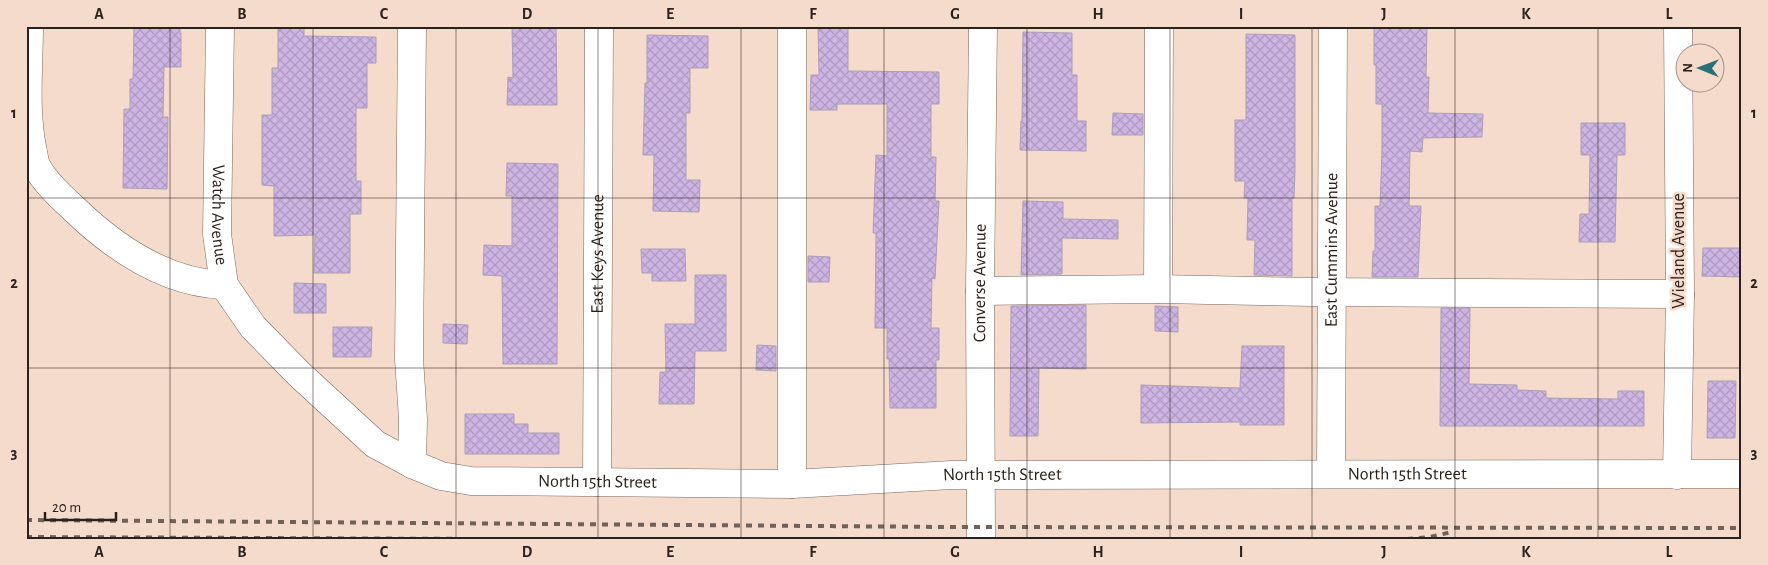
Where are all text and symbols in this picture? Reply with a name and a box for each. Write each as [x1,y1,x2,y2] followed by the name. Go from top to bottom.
[94,6,104,22] text: A
[237,6,247,22] text: B
[380,6,389,22] text: C
[522,6,533,22] text: D
[666,6,674,22] text: E
[809,6,817,22] text: F
[950,6,960,22] text: G
[1092,6,1104,22] text: H
[1239,6,1243,22] text: I
[1381,6,1387,22] text: J
[1521,6,1531,22] text: K
[1666,6,1673,22] text: L
[1676,42,1726,92] north arrow
[1681,63,1695,73] text: N
[11,105,17,121] text: 1
[1751,105,1757,121] text: 1
[208,164,230,266] street label: Watch Avenue
[1323,173,1341,327] street label: East Cummins Avenue
[1670,193,1688,309] street label: Wieland Avenue
[589,194,607,314] street label: East Keys Avenue
[971,224,990,342] street label: Converse Avenue
[10,275,18,291] text: 2
[1750,275,1758,291] text: 2
[11,445,18,461] text: 3
[1751,445,1758,461] text: 3
[1348,465,1467,483] street label: North 15th Street
[942,466,1062,485] street label: North 15th Street
[538,473,657,492] street label: North 15th Street
[45,490,116,522] scale bar
[52,500,81,515] text: 20 m
[94,544,104,560] text: A
[237,544,247,560] text: B
[380,544,389,560] text: C
[522,544,533,560] text: D
[666,544,674,560] text: E
[809,544,817,560] text: F
[950,544,960,560] text: G
[1092,544,1104,560] text: H
[1239,544,1243,560] text: I
[1381,544,1387,560] text: J
[1521,544,1531,560] text: K
[1666,544,1673,560] text: L

